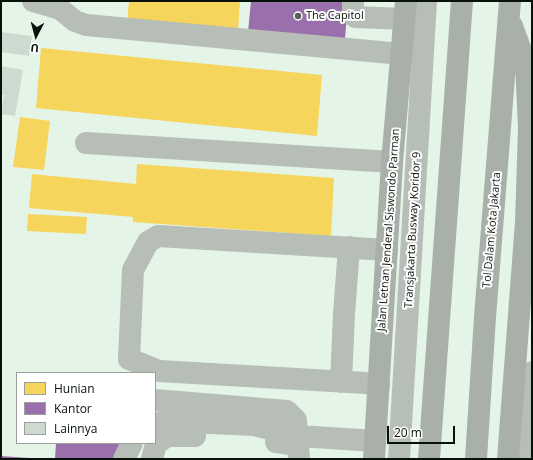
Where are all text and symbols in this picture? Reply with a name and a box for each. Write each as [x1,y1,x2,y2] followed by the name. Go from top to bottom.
[306,9,364,23] place label: The Capitol
[293,11,303,21] marker: The Capitol
[16,16,56,56] north arrow
[30,41,40,56] text: U
[375,128,403,332] street label: Jalan Letnan Jenderal Siswondo Parman
[402,151,424,309] street label: Transjakarta Busway Koridor 9
[480,172,504,288] street label: Tol Dalam Kota Jakarta
[16,372,156,444] legend
[54,380,95,397] text: Hunian
[54,400,92,417] text: Kantor
[389,418,457,444] scale bar
[54,420,97,437] text: Lainnya
[394,424,422,441] text: 20 m

